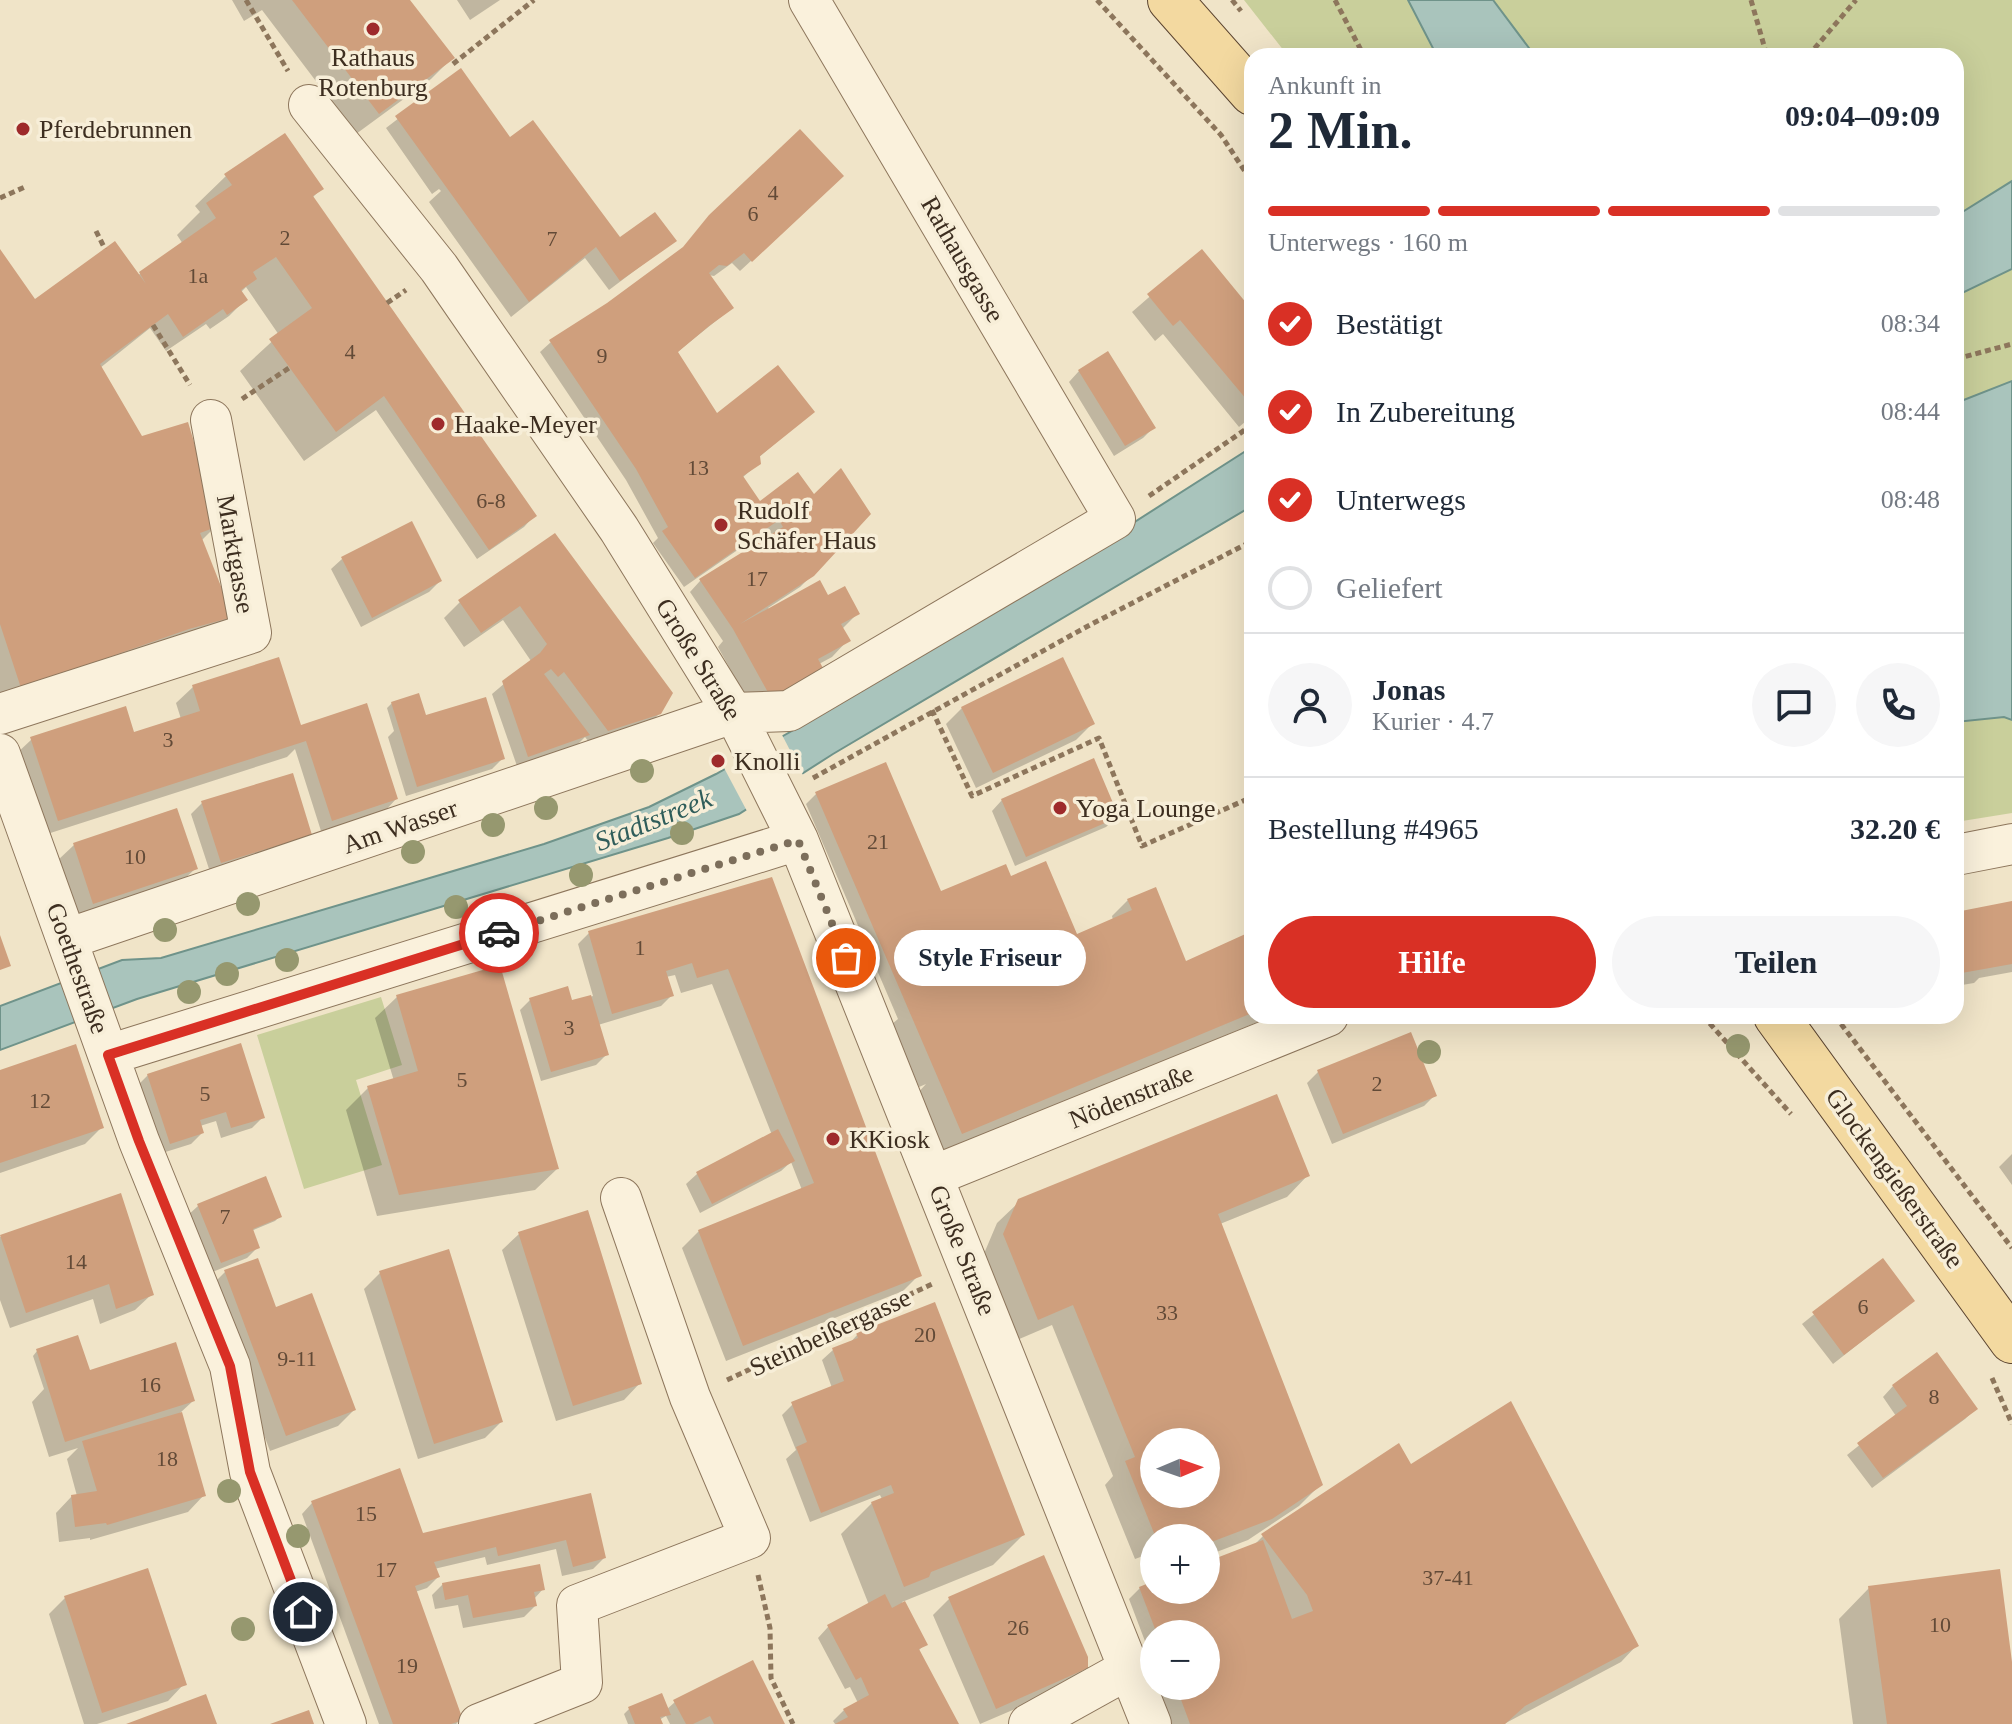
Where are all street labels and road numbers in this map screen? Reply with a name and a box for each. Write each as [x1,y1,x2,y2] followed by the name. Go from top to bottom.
[915,191,1010,327] street label: Rathausgasse
[211,493,260,616] street label: Marktgasse
[650,593,747,725] street label: Große Straße
[339,793,462,860] street label: Am Wasser
[40,899,115,1038] street label: Goethestraße
[1065,1058,1198,1135] street label: Nödenstraße
[1820,1083,1970,1274] street label: Glockengießerstraße
[923,1181,1002,1320] street label: Große Straße
[745,1282,915,1382] street label: Steinbeißergasse

